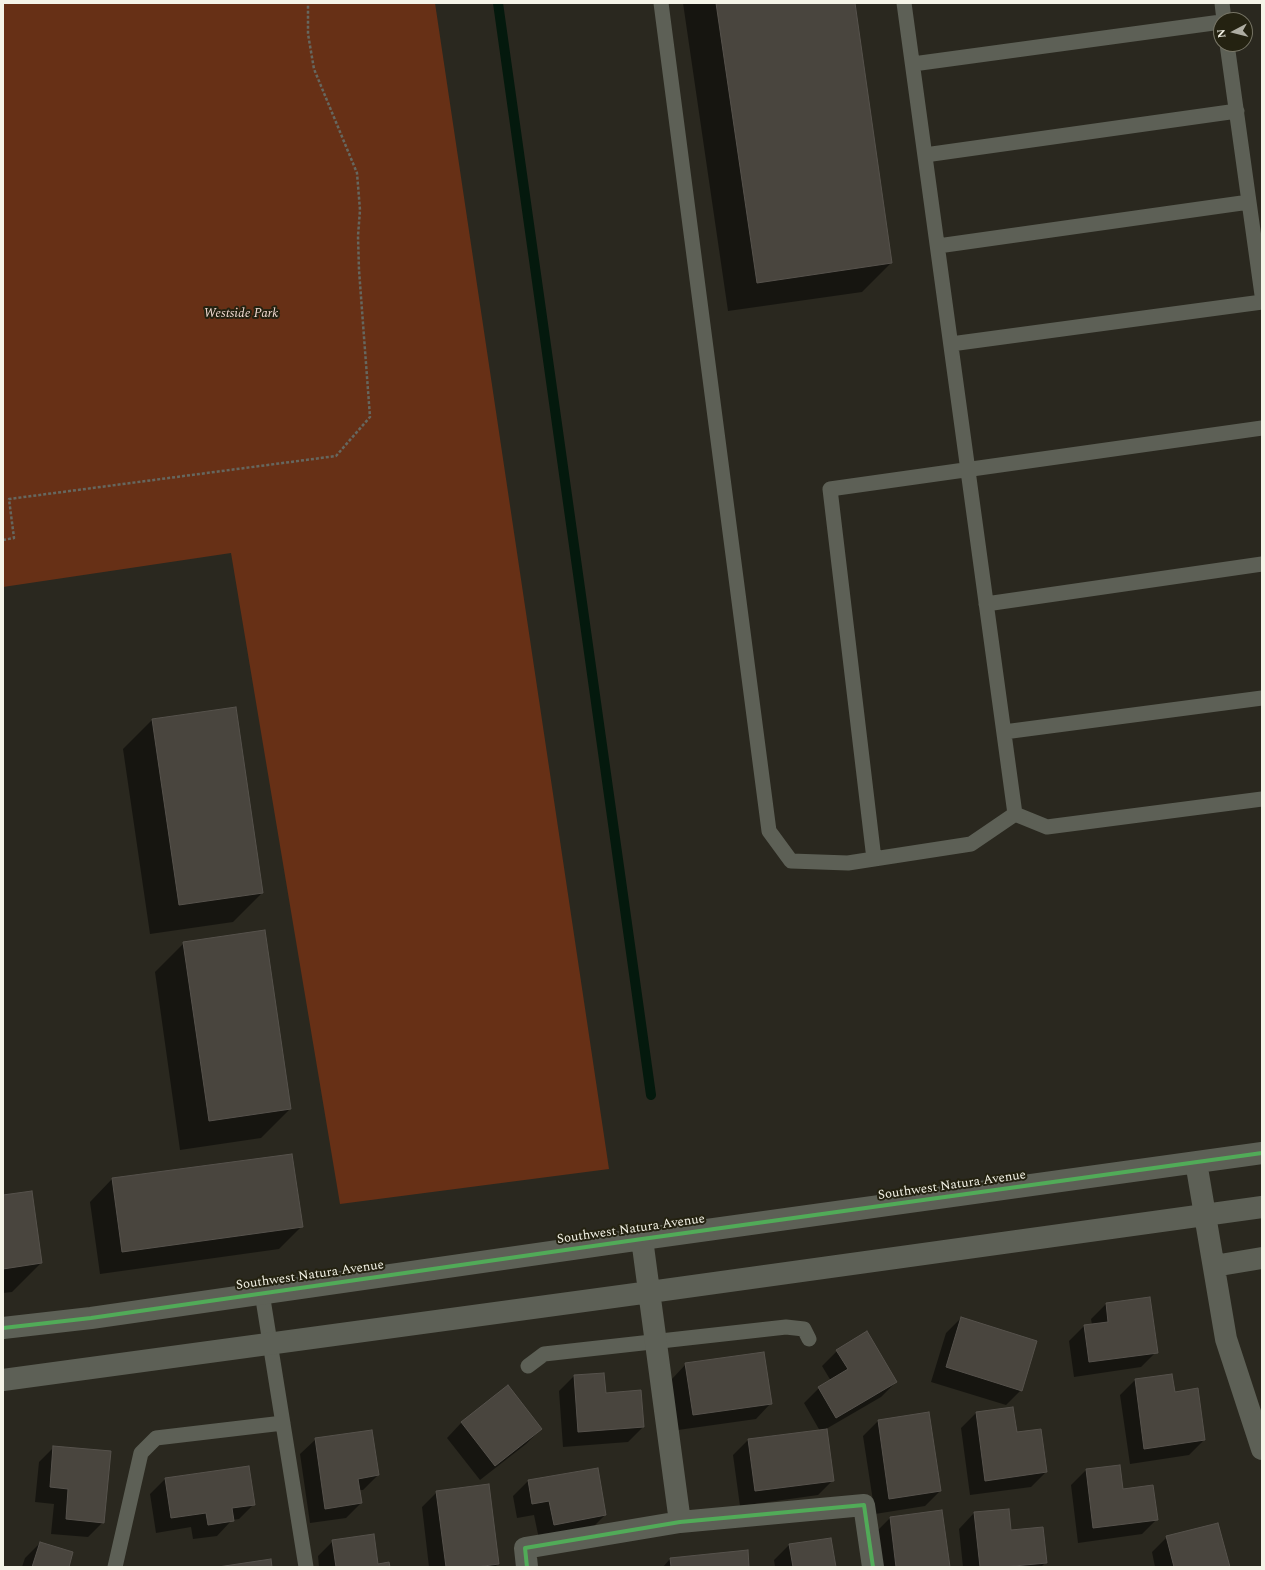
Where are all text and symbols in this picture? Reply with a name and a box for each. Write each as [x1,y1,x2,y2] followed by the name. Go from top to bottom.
[1213,12,1253,52] north arrow
[1213,28,1231,39] text: N
[204,306,278,322] park label: Westside Park
[877,1168,1027,1204] street label: Southwest Natura Avenue
[556,1212,706,1248] street label: Southwest Natura Avenue
[235,1258,385,1294] street label: Southwest Natura Avenue

